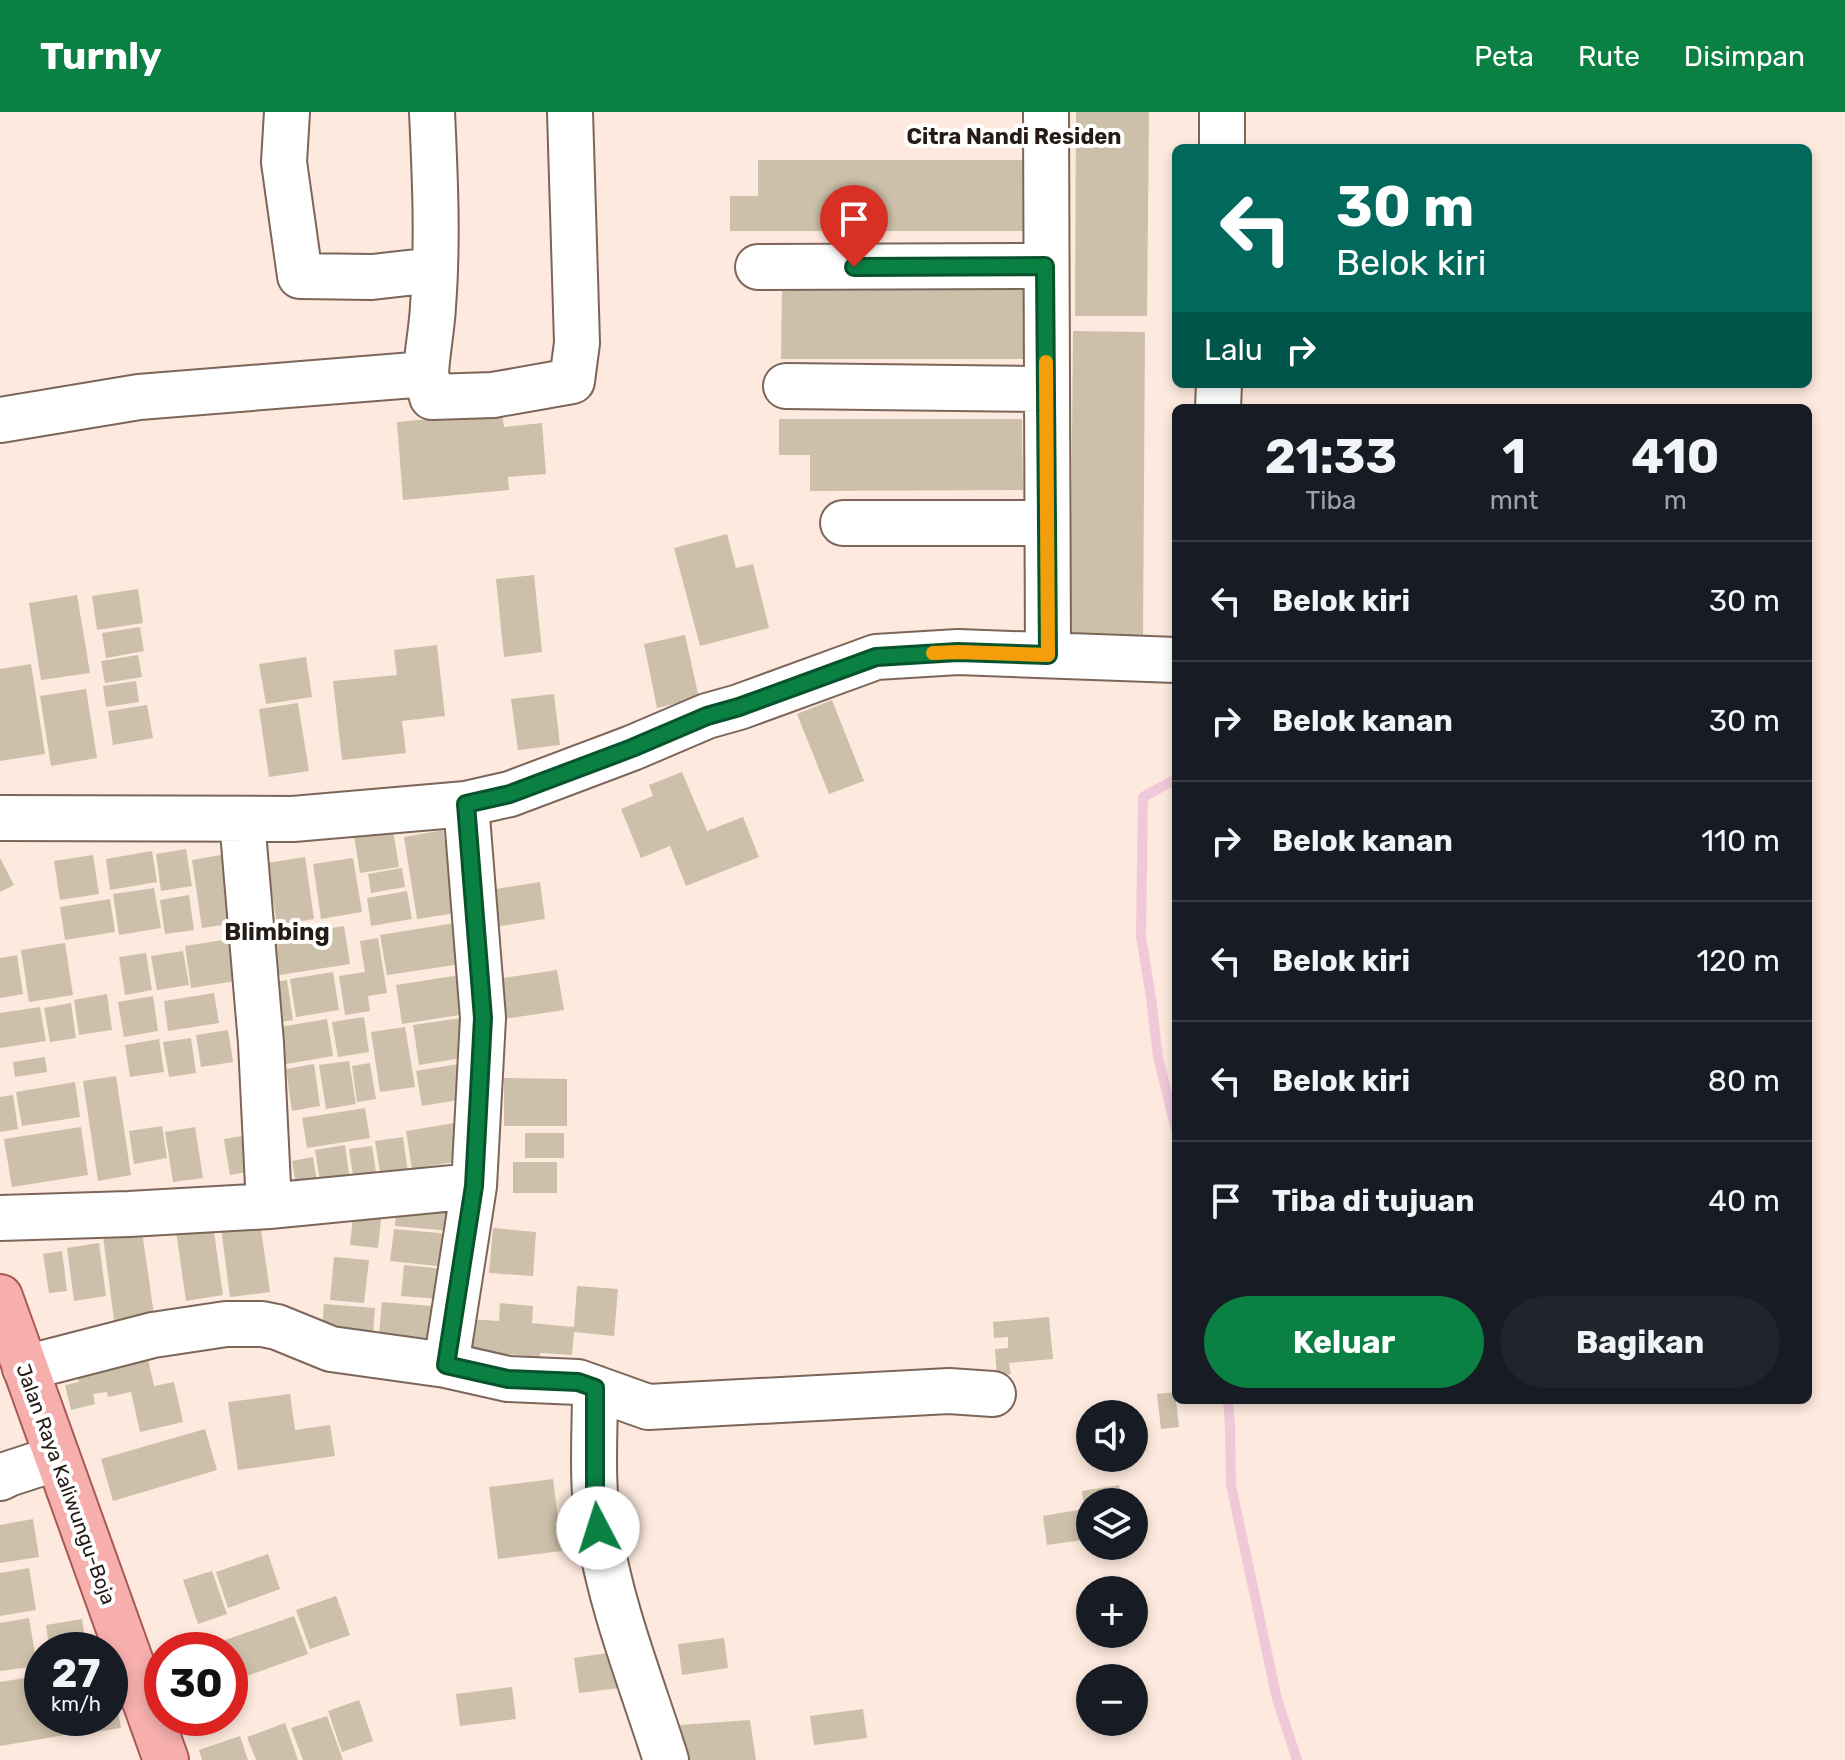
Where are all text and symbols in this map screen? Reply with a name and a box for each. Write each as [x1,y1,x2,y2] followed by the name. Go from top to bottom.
[40,33,162,79] text: Turnly
[1474,40,1534,73] text: Peta
[1578,40,1640,73] text: Rute
[1684,40,1805,73] text: Disimpan
[907,123,1121,150] district label: Citra Nandi Residen
[1336,174,1474,240] text: 30 m
[1204,176,1308,280] icon: left
[820,185,888,267] pin
[832,197,876,241] icon: arrive
[1336,241,1486,284] text: Belok kiri
[1279,328,1323,372] icon: right
[1204,332,1263,368] text: Lalu
[1265,428,1397,485] text: 21:33
[1502,428,1526,485] text: 1
[1631,428,1719,485] text: 410
[1305,485,1356,516] text: Tiba
[1490,485,1539,516] text: mnt
[1664,485,1687,516] text: m
[1204,579,1248,623] icon: left
[1272,583,1410,619] text: Belok kiri
[1709,583,1780,619] text: 30 m
[1204,699,1248,743] icon: right
[1272,703,1453,739] text: Belok kanan
[1709,703,1780,739] text: 30 m
[1204,819,1248,863] icon: right
[1272,823,1453,859] text: Belok kanan
[1701,823,1780,859] text: 110 m
[224,918,330,946] district label: Blimbing
[1204,939,1248,983] icon: left
[1272,943,1410,979] text: Belok kiri
[1696,943,1780,979] text: 120 m
[1204,1059,1248,1103] icon: left
[1272,1063,1410,1099] text: Belok kiri
[1708,1063,1780,1099] text: 80 m
[1204,1179,1248,1223] icon: arrive
[1272,1183,1474,1219] text: Tiba di tujuan
[1708,1183,1780,1219] text: 40 m
[1204,1296,1484,1388] button: Keluar
[1500,1296,1780,1388] button: Bagikan
[11,1360,121,1608] street label: Jalan Raya Kaliwungu-Boja
[1076,1400,1148,1736] map controls
[1076,1400,1148,1472] button: sound
[556,1486,640,1570] position arrow
[1076,1488,1148,1560] button: layers
[1076,1576,1148,1648] button: +
[144,1632,248,1736] speed limit sign: 30
[52,1650,100,1697] text: 27
[1076,1664,1148,1736] button: −
[51,1692,101,1716] text: km/h

